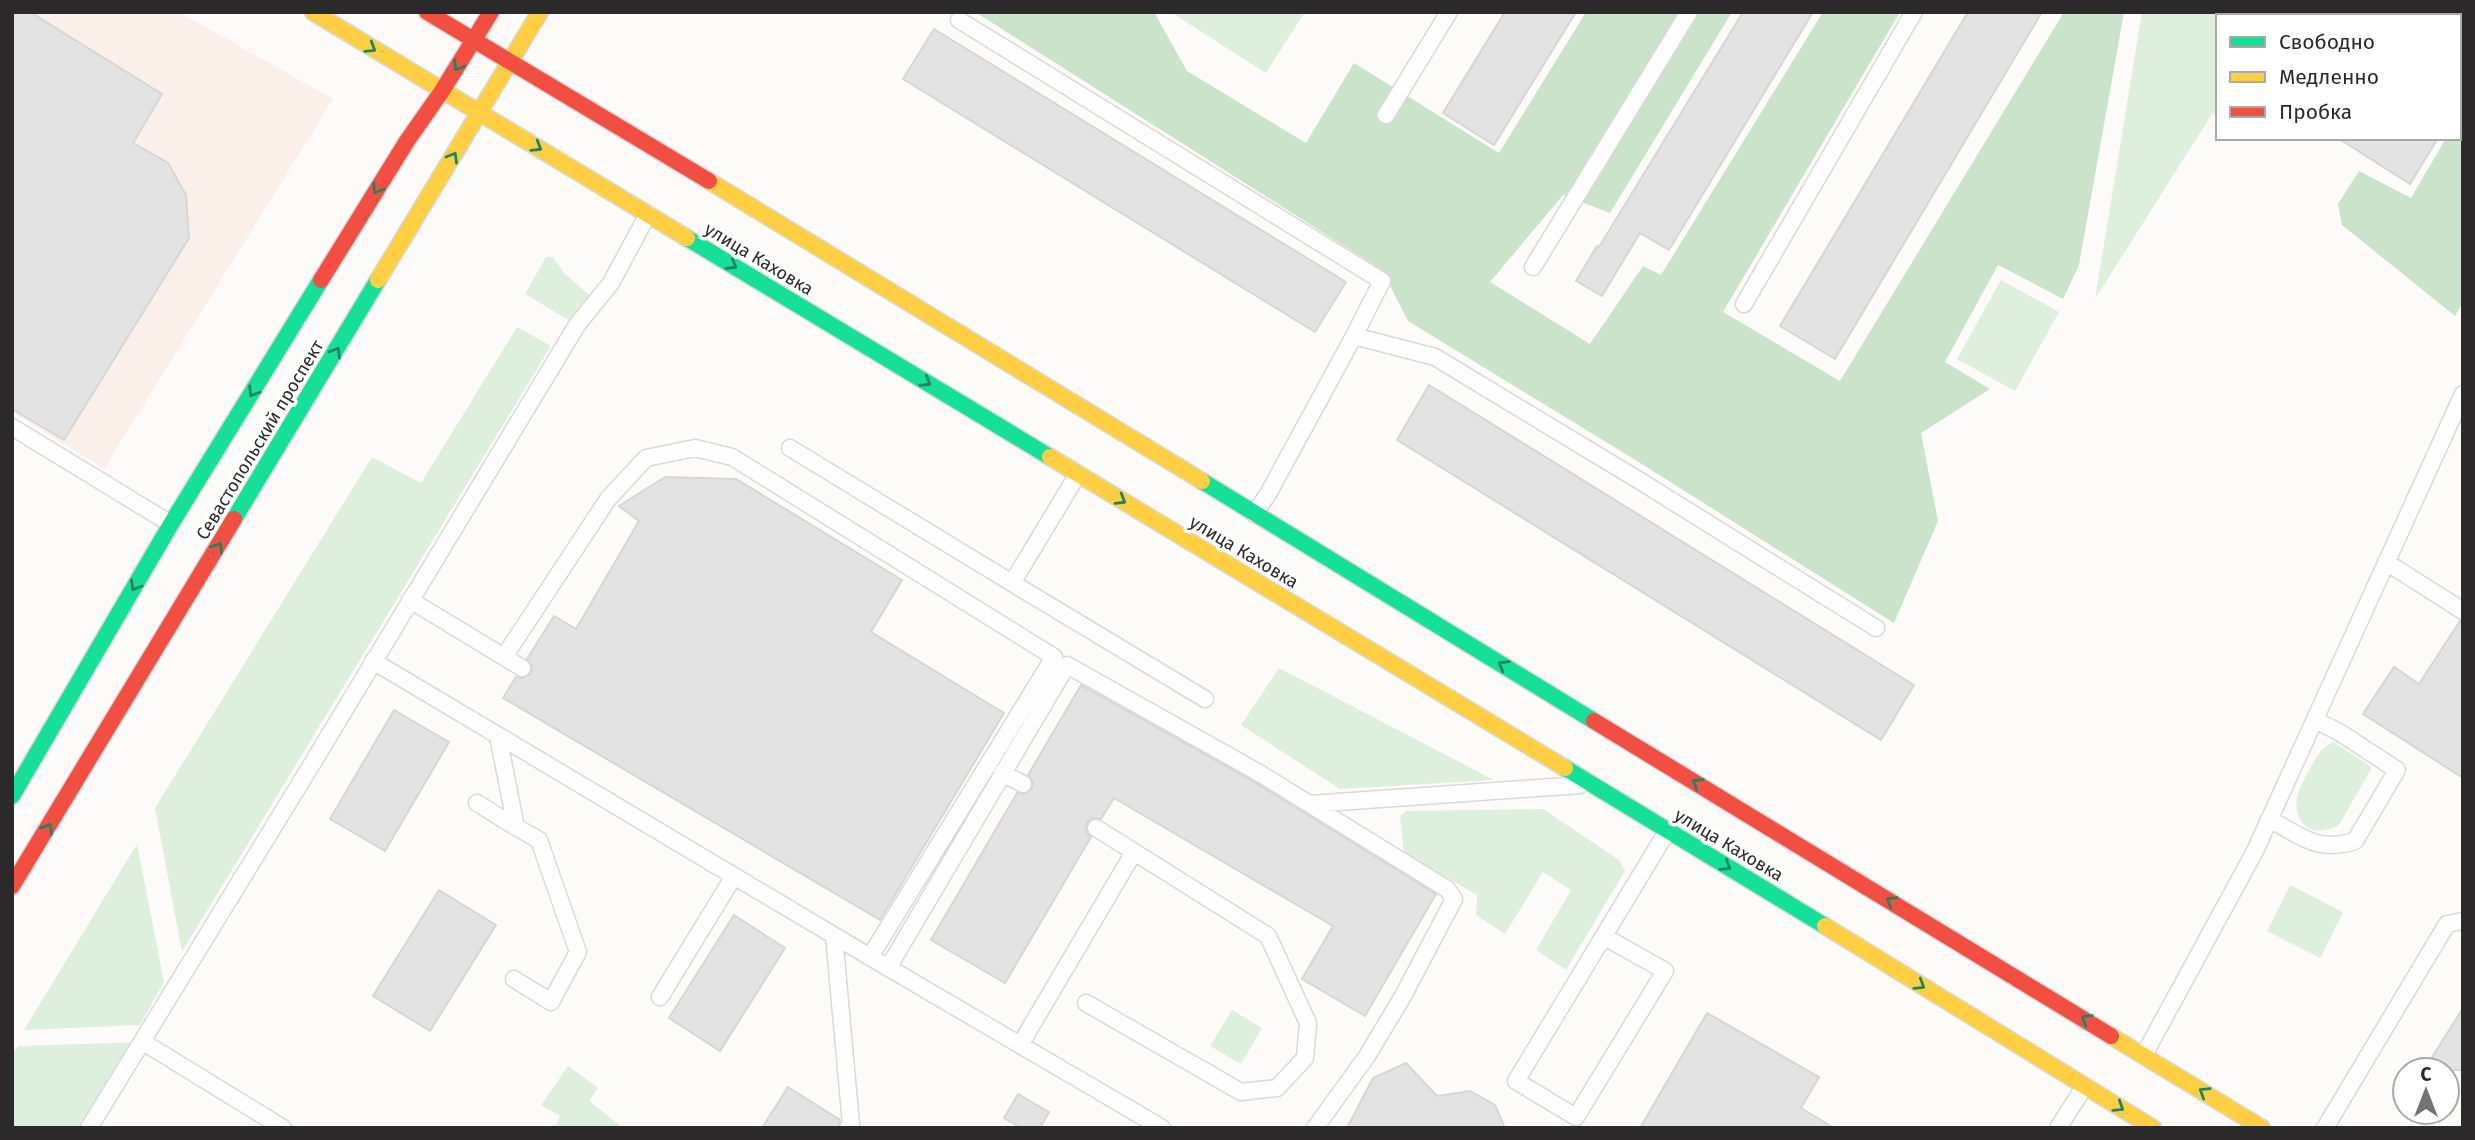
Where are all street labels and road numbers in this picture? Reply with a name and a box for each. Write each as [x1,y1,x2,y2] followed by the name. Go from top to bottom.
[700,218,818,300] street label: улица Каховка
[192,335,329,544] street label: Севастопольский проспект
[1185,511,1303,593] street label: улица Каховка
[1670,804,1788,886] street label: улица Каховка

